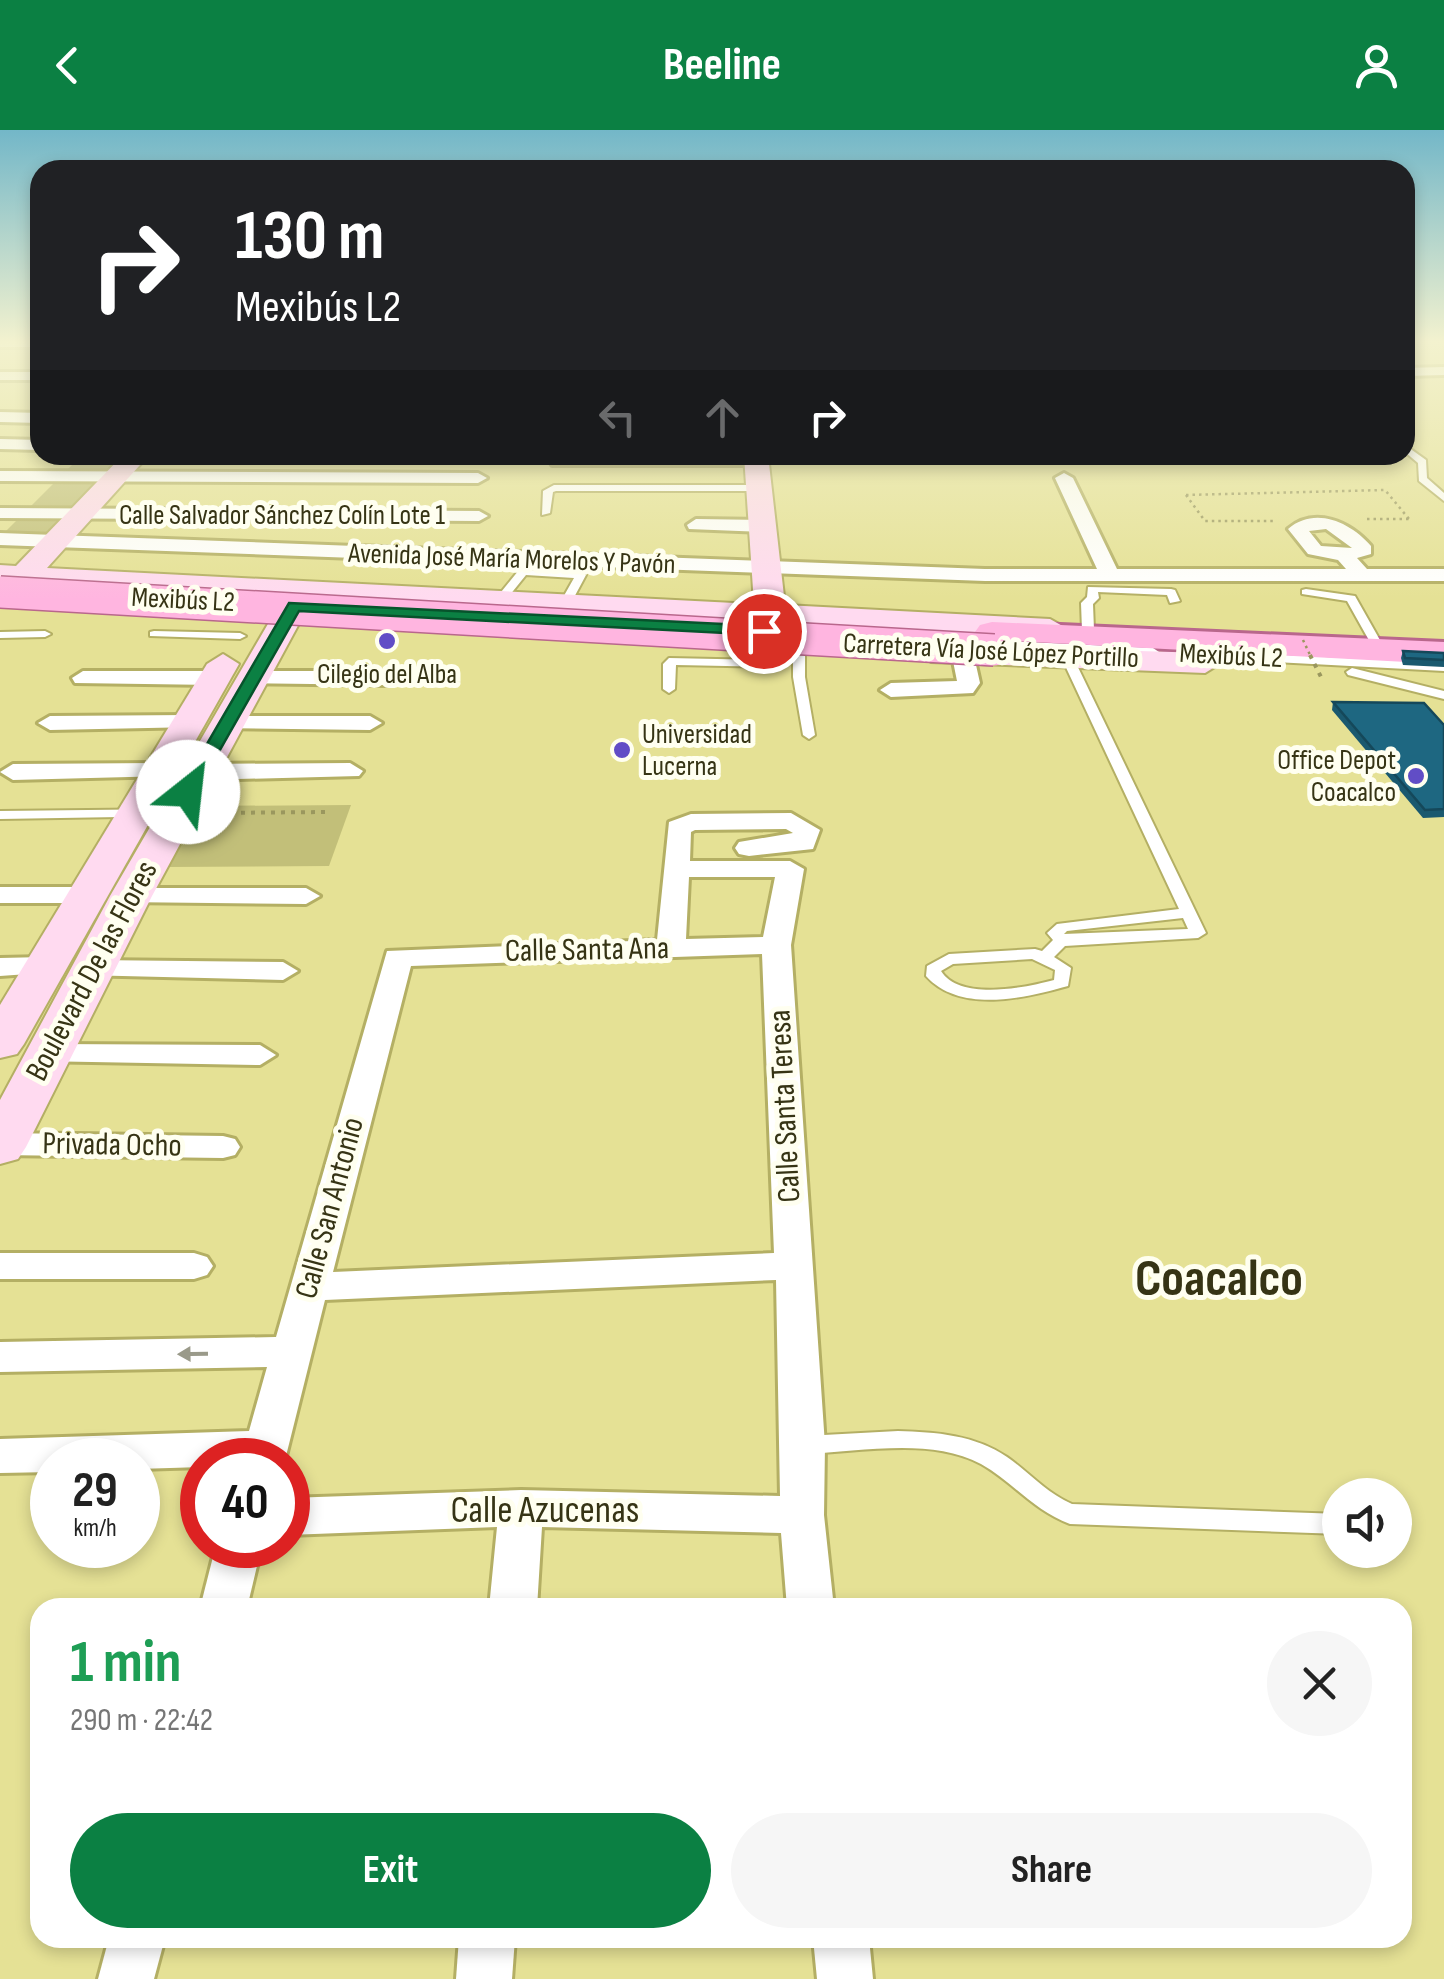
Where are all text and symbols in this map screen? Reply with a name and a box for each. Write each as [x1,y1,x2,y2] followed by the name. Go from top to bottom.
[40,38,95,93] icon: back
[663,38,781,93] text: Beeline
[1349,38,1404,93] icon: person
[235,195,384,279] text: 130 m
[70,200,200,330] icon: right
[235,280,401,335] text: Mexibús L2
[590,390,645,445] icon: left
[695,390,750,445] icon: ahead
[800,390,855,445] icon: right
[119,499,445,532] street label: Calle Salvador Sánchez Colín Lote 1
[347,537,676,581] street label: Avenida José María Morelos Y Pavón
[131,581,235,619] street label: Mexibús L2
[722,589,807,674] pin
[737,604,792,659] icon: arrive
[842,627,1140,675] street label: Carretera Vía José López Portillo
[376,630,398,652] marker: Cilegio del Alba
[1179,637,1283,675] street label: Mexibús L2
[317,658,457,691] place label: Cilegio del Alba
[642,718,752,783] place label: Universidad Lucerna
[611,739,633,761] marker: Universidad Lucerna
[136,740,240,844] position arrow
[1277,744,1396,809] place label: Office Depot Coacalco
[1405,765,1427,787] marker: Office Depot Coacalco
[18,854,166,1088] street label: Boulevard De las Flores
[504,929,670,971] street label: Calle Santa Ana
[760,1009,810,1203] street label: Calle Santa Teresa
[287,1113,373,1303] street label: Calle San Antonio
[42,1124,182,1166] street label: Privada Ocho
[1135,1248,1303,1311] district label: Coacalco
[177,1346,209,1362] one-way arrow
[180,1438,310,1568] speed limit sign: 40
[72,1461,118,1521] text: 29
[1322,1478,1412,1568] map controls
[1322,1478,1412,1568] button: sound
[451,1488,639,1533] street label: Calle Azucenas
[73,1513,117,1544] text: km/h
[70,1627,182,1699] text: 1 min
[1267,1631,1372,1736] button: close
[70,1701,213,1740] text: 290 m · 22:42
[70,1813,711,1928] button: Exit
[731,1813,1372,1928] button: Share

